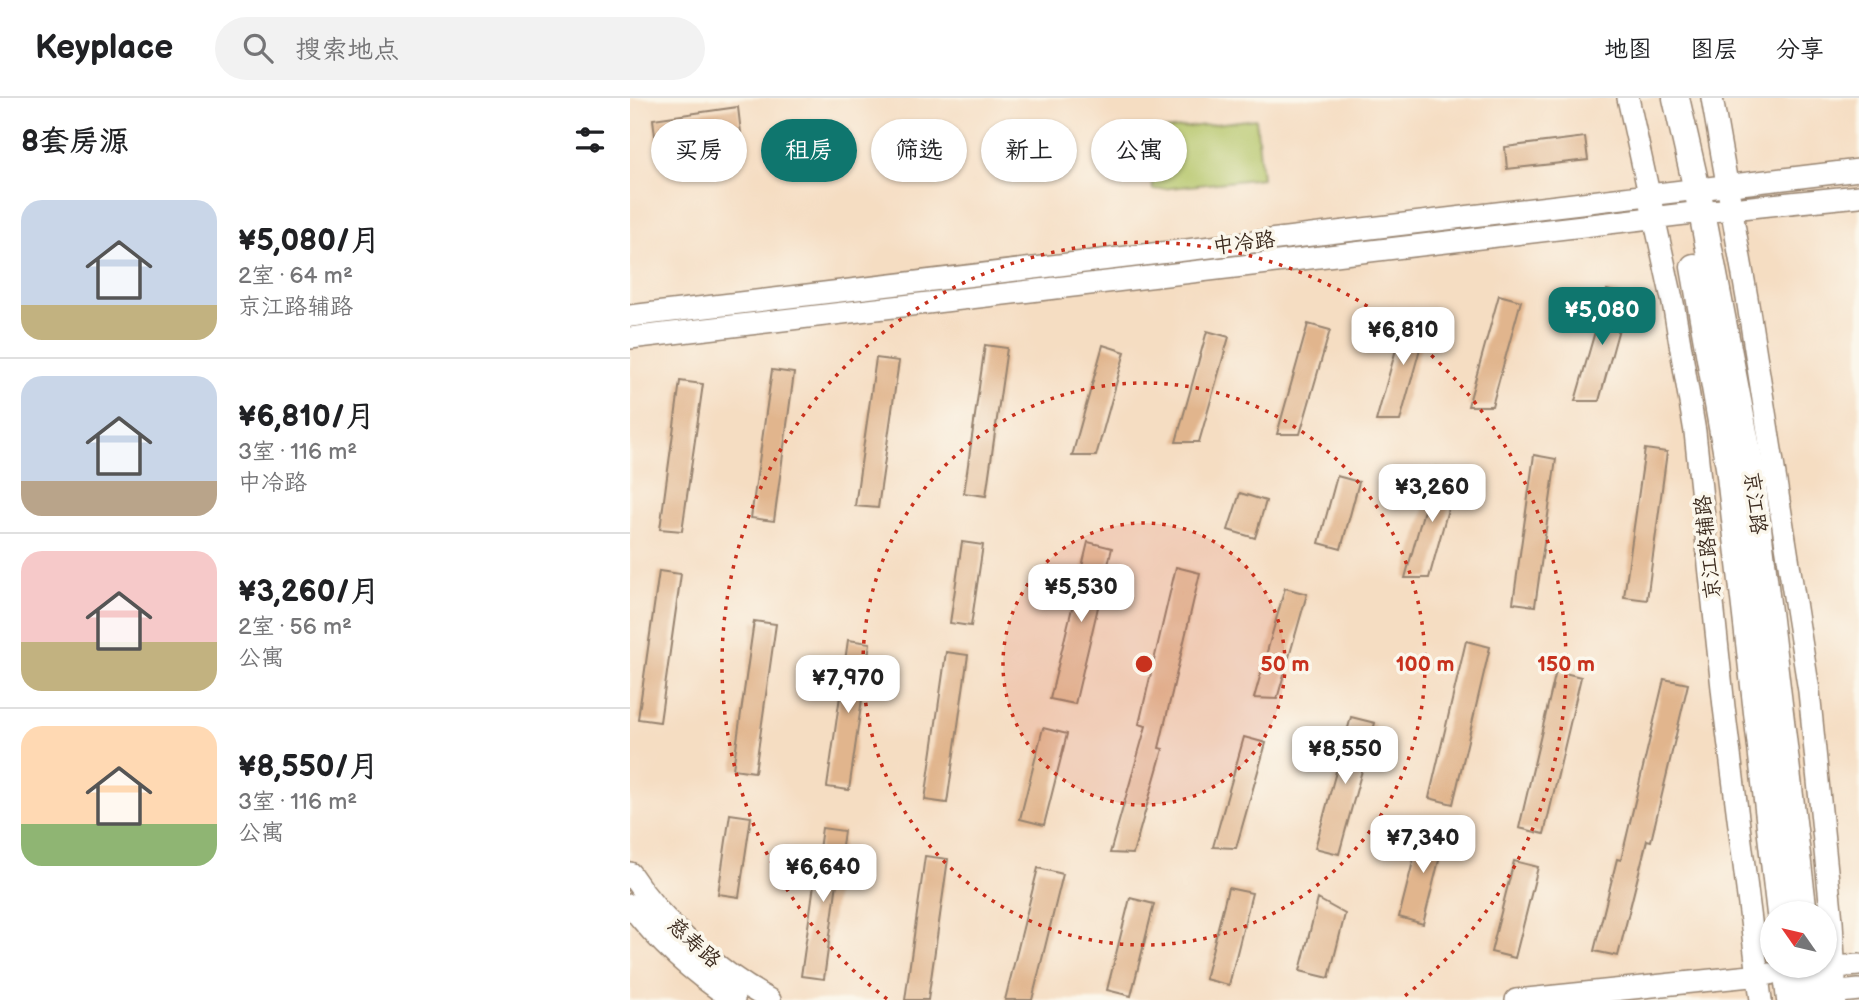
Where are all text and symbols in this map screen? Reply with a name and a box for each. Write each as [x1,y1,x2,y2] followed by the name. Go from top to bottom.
[215,17,705,80] search box
[35,28,173,68] text: Keyplace
[239,29,277,67] icon: search
[295,35,399,66] text: 搜索地点
[1604,35,1652,64] text: 地图
[1690,35,1738,64] text: 图层
[1776,35,1824,64] text: 分享
[651,119,747,182] chip: 买房
[761,119,857,182] chip: 租房
[871,119,967,182] chip: 筛选
[981,119,1077,182] chip: 新上
[1091,119,1187,182] chip: 公寓
[571,121,609,159] icon: filters
[21,124,129,160] text: 8套房源
[238,223,380,259] text: ¥5,080/月
[1211,227,1277,259] street label: 中冷路
[77,228,161,312] icon: home
[238,262,353,290] text: 2室 · 64 m²
[1545,288,1659,347] pin: ¥5,080
[238,293,353,321] text: 京江路辅路
[1564,296,1640,324] text: ¥5,080
[1346,308,1460,367] pin: ¥6,810
[1367,316,1439,344] text: ¥6,810
[238,399,375,435] text: ¥6,810/月
[77,404,161,488] icon: home
[238,438,357,466] text: 3室 · 116 m²
[1375,464,1489,524] pin: ¥3,260
[238,469,307,497] text: 中冷路
[1739,470,1771,536] street label: 京江路
[1395,473,1469,501] text: ¥3,260
[1690,493,1726,601] street label: 京江路辅路
[1024,564,1138,624] pin: ¥5,530
[1044,573,1118,601] text: ¥5,530
[238,574,380,610] text: ¥3,260/月
[77,579,161,663] icon: home
[238,613,352,641] text: 2室 · 56 m²
[238,644,284,672] text: 公寓
[1132,652,1156,676] centre of rings
[1261,652,1309,677] text: 50 m
[1396,652,1454,677] text: 100 m
[1537,652,1595,677] text: 150 m
[791,656,905,715] pin: ¥7,970
[812,664,884,692] text: ¥7,970
[1288,726,1402,786] pin: ¥8,550
[1308,735,1382,763] text: ¥8,550
[238,749,379,785] text: ¥8,550/月
[77,754,161,838] icon: home
[238,788,357,816] text: 3室 · 116 m²
[1366,816,1480,875] pin: ¥7,340
[238,819,284,847] text: 公寓
[1386,824,1460,852] text: ¥7,340
[766,844,880,904] pin: ¥6,640
[785,853,861,881] text: ¥6,640
[1760,901,1838,978] north arrow
[1760,901,1837,978] map controls
[662,913,726,973] street label: 慈寿路

